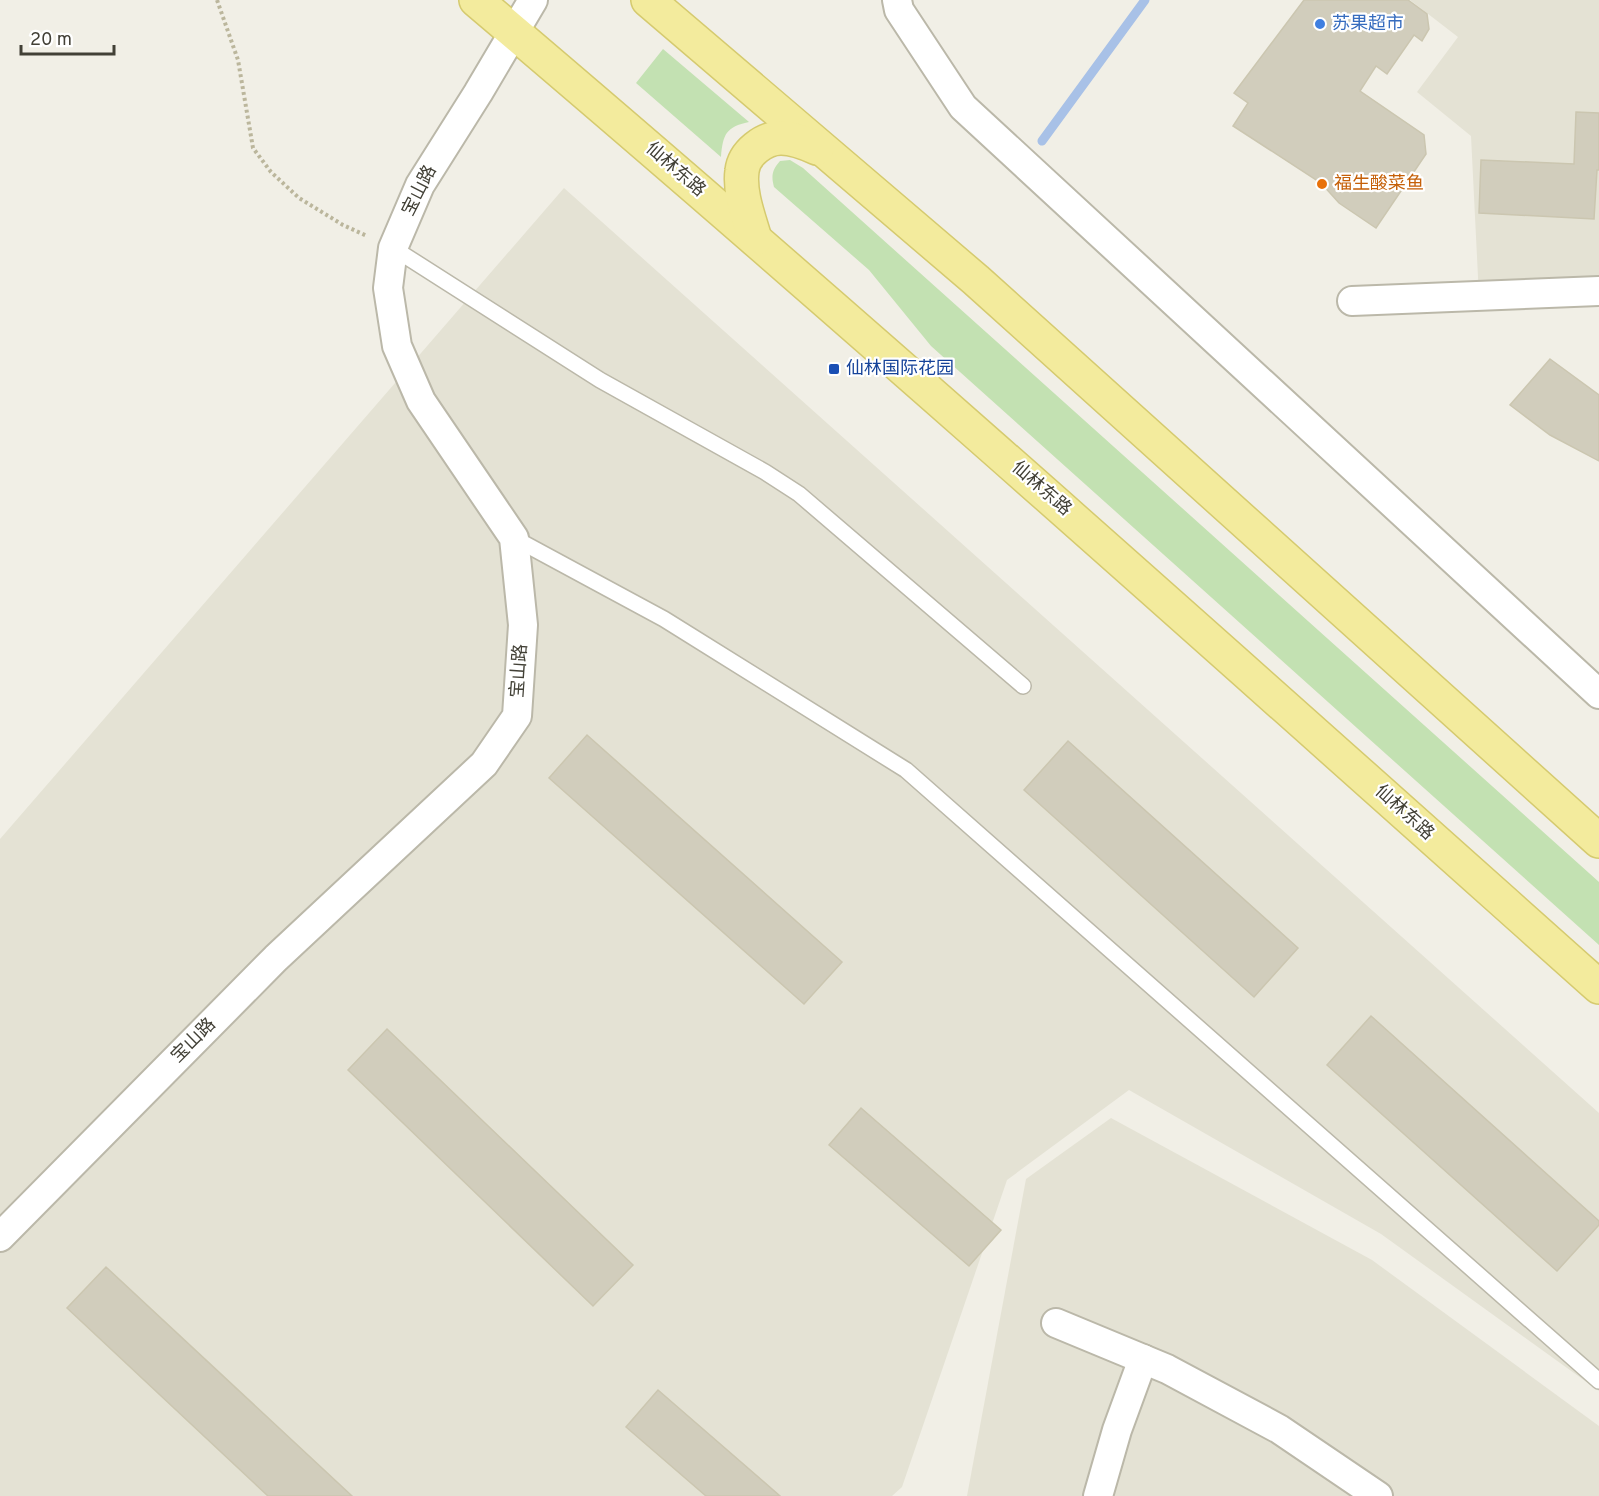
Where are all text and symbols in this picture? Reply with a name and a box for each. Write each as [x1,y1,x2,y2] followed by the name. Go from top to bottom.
[1332,13,1404,36] place label: 苏果超市
[1313,17,1327,31] marker: 苏果超市
[21,18,114,56] scale bar
[30,29,72,52] text: 20 m
[640,138,710,202] street label: 仙林东路
[397,162,443,220] street label: 宝山路
[1334,173,1424,196] place label: 福生酸菜鱼
[1315,177,1329,191] marker: 福生酸菜鱼
[846,358,954,381] place label: 仙林国际花园
[827,362,841,376] marker: 仙林国际花园
[1006,457,1076,521] street label: 仙林东路
[507,643,533,699] street label: 宝山路
[1370,780,1438,846] street label: 仙林东路
[167,1014,221,1068] street label: 宝山路

